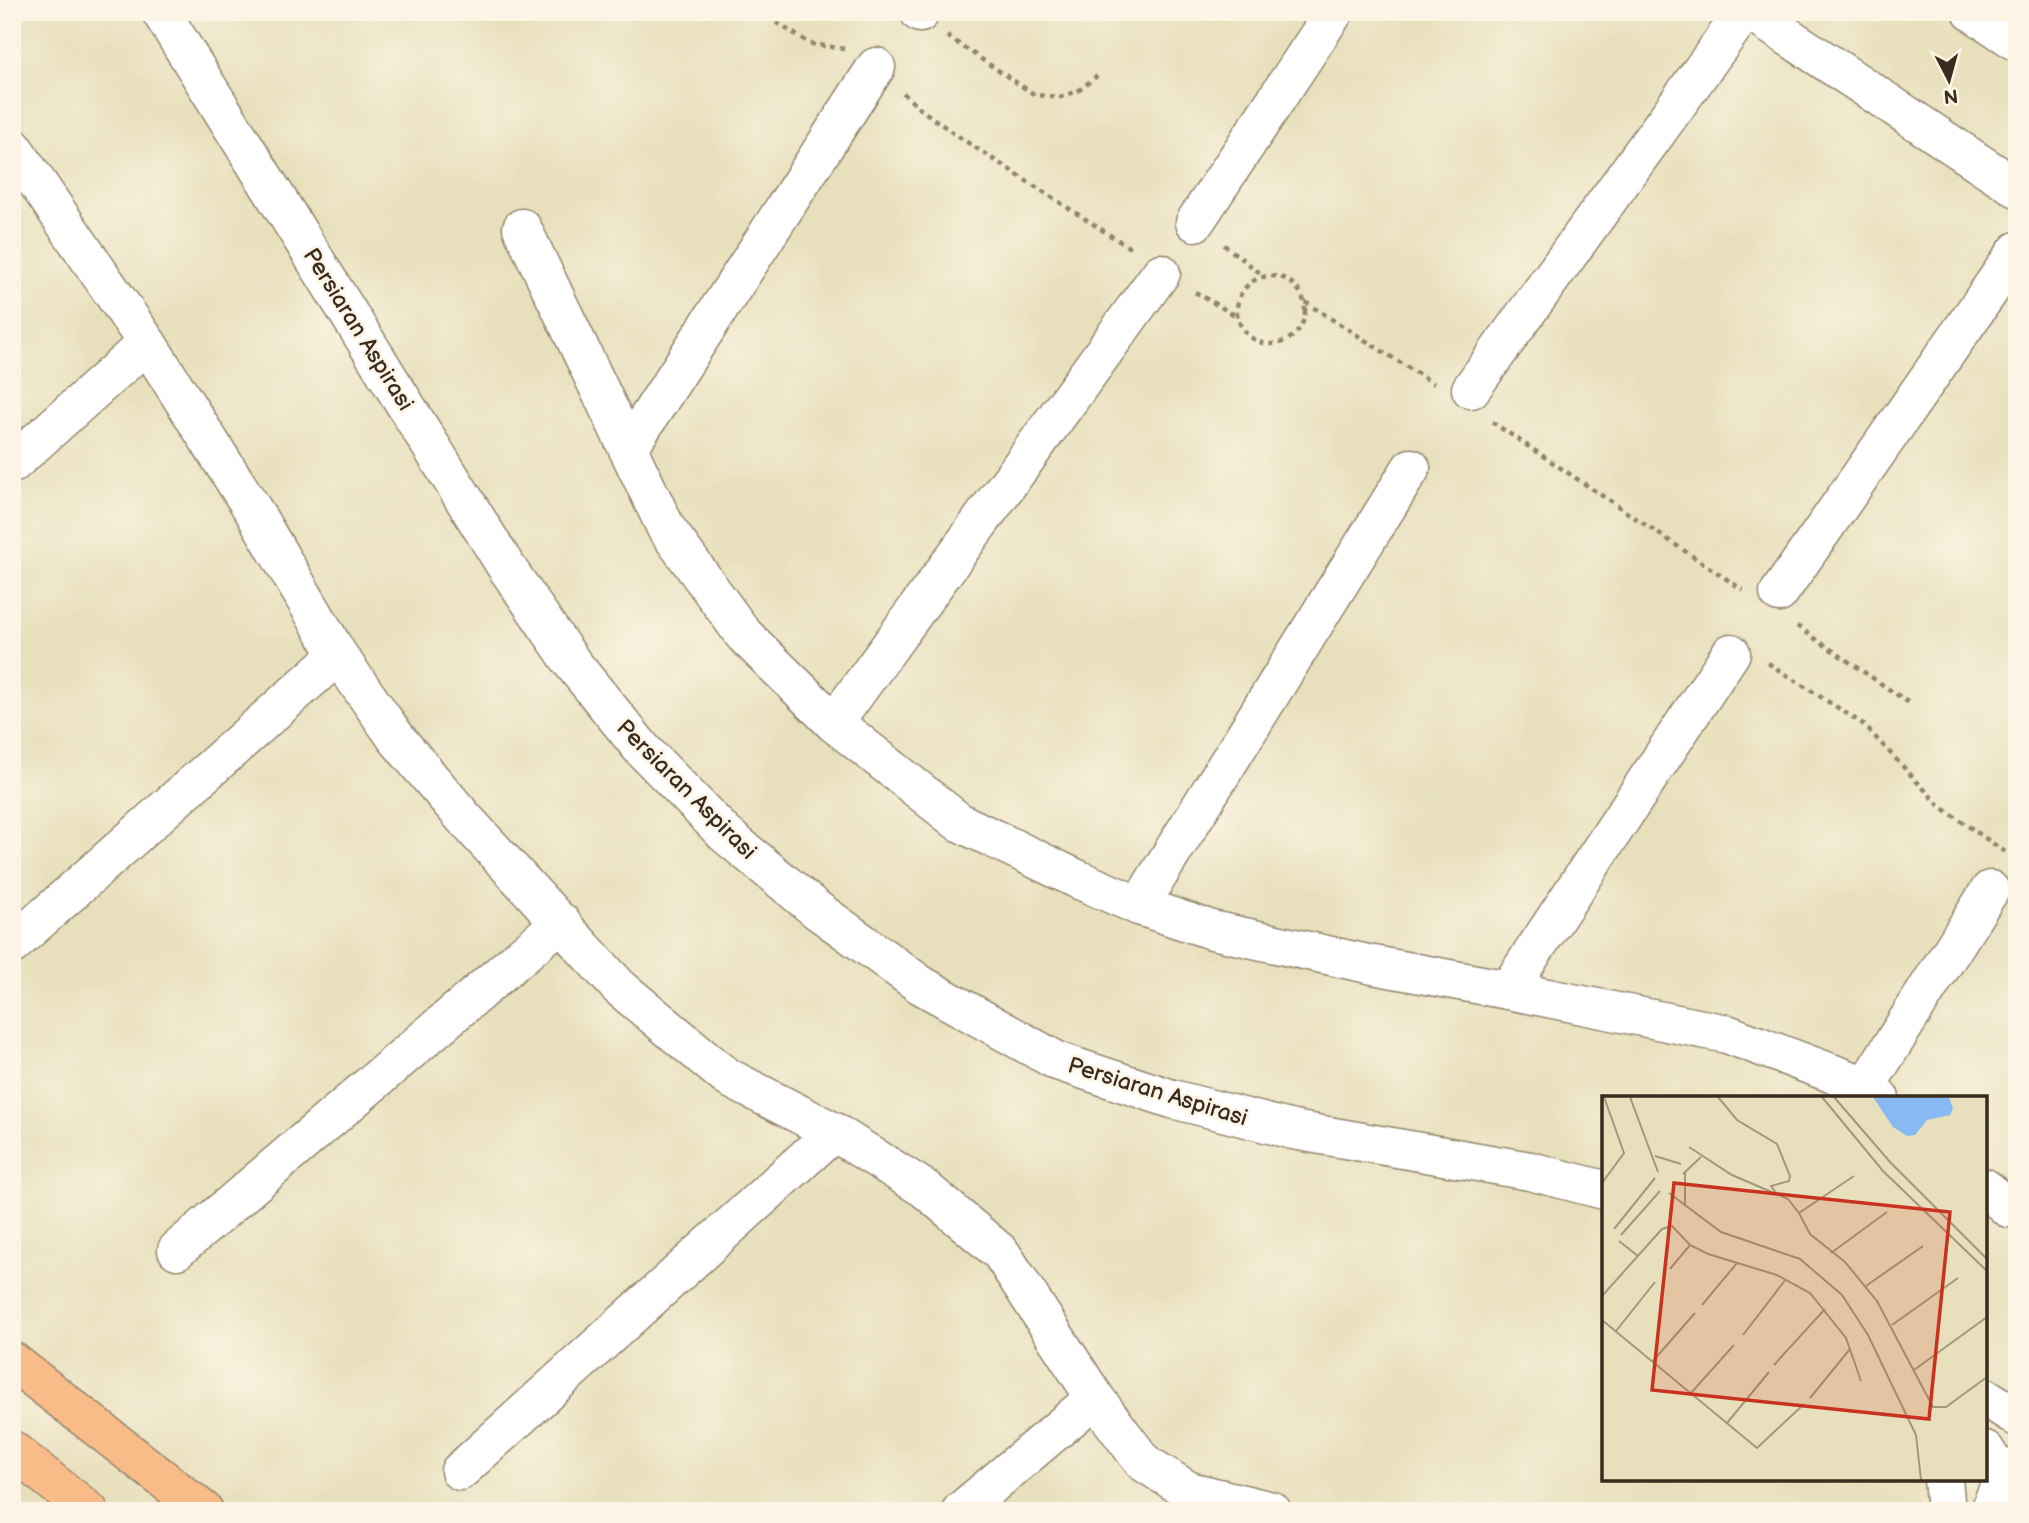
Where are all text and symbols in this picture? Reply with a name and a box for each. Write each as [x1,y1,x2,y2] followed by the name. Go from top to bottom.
[1913,46,1983,116] north arrow
[1942,83,1959,108] text: N
[297,243,419,416] street label: Persiaran Aspirasi
[611,714,762,865] street label: Persiaran Aspirasi
[1065,1051,1251,1133] street label: Persiaran Aspirasi
[1602,1096,1987,1481] inset map

